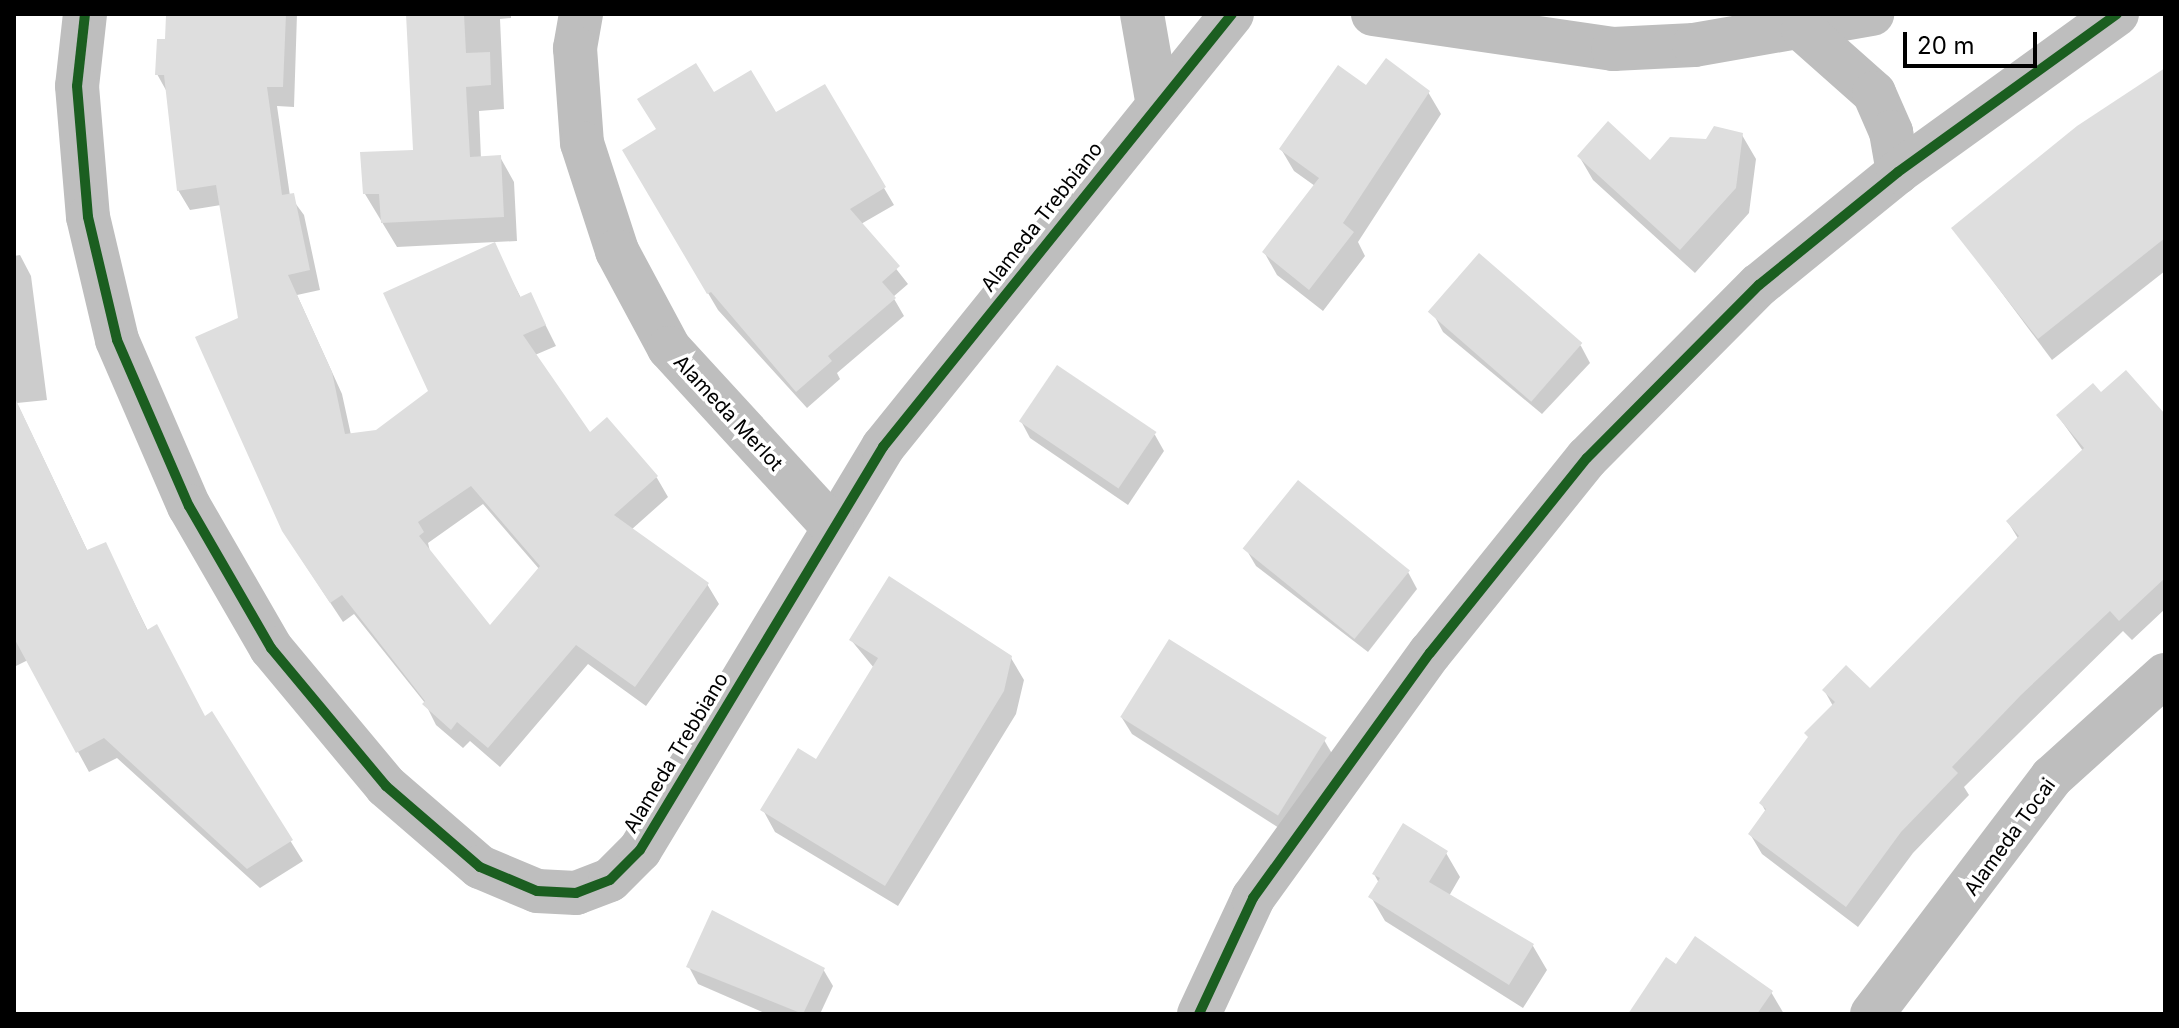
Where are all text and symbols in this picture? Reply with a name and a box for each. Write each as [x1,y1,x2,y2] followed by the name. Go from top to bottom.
[1907,16,2041,66] scale bar
[1917,31,1975,60] text: 20 m
[976,137,1108,297] street label: Alameda Trebbiano
[668,350,788,476] street label: Alameda Merlot
[619,668,733,838] street label: Alameda Trebbiano
[1959,774,2061,900] street label: Alameda Tocai

